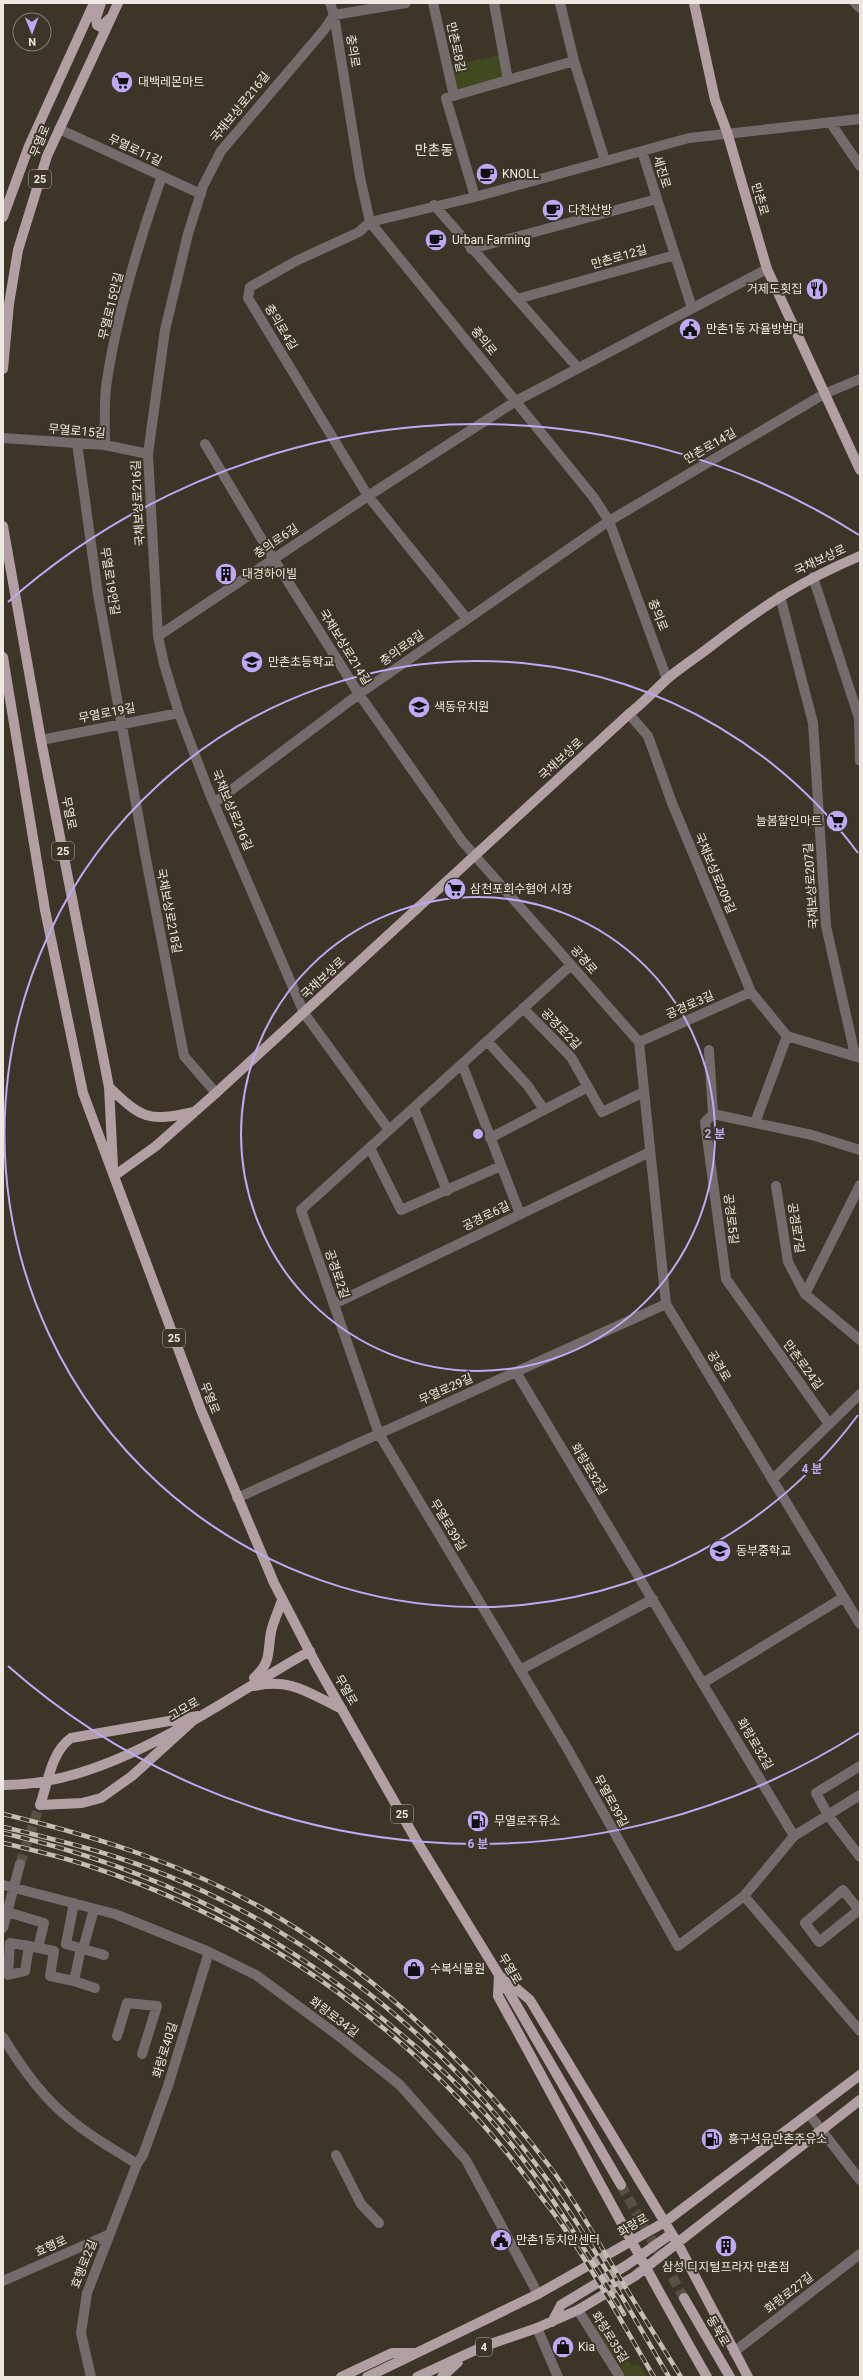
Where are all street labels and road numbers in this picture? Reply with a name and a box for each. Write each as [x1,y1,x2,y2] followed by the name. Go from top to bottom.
[444,21,468,73] street label: 만촌로8길
[343,34,363,68] street label: 충의로
[207,69,273,145] street label: 국채보상로216길
[27,123,53,159] street label: 무열로
[106,131,164,169] street label: 무열로11길
[650,154,674,190] street label: 세진로
[29,170,51,188] road number: 25
[749,181,771,217] street label: 만촌로
[589,242,649,272] street label: 만촌로12길
[96,271,126,341] street label: 무열로15안길
[262,302,300,352] street label: 충의로4길
[468,324,500,358] street label: 충의로
[48,422,106,440] street label: 무열로15길
[682,426,738,466] street label: 만촌로14길
[129,459,147,547] street label: 국채보상로216길
[251,521,301,561] street label: 충의로6길
[792,542,848,578] street label: 국채보상로
[98,546,122,616] street label: 무열로19안길
[646,597,670,633] street label: 충의로
[316,607,374,687] street label: 국채보상로214길
[377,628,427,668] street label: 충의로8길
[77,701,137,725] street label: 무열로19길
[536,735,586,783] street label: 국채보상로
[209,767,255,853] street label: 국채보상로216길
[59,795,79,831] street label: 무열로
[692,830,738,916] street label: 국채보상로209길
[52,842,74,860] road number: 25
[801,842,821,930] street label: 국채보상로207길
[154,867,184,955] street label: 국채보상로218길
[568,943,600,977] street label: 공경로
[298,954,348,1002] street label: 국채보상로
[664,988,716,1022] street label: 공경로3길
[538,1006,584,1052] street label: 공경로2길
[721,1193,741,1245] street label: 공경로5길
[460,1199,512,1233] street label: 공경로6길
[785,1202,807,1254] street label: 공경로7길
[322,1248,352,1300] street label: 공경로2길
[163,1329,185,1347] road number: 25
[780,1338,826,1392] street label: 만촌로24길
[704,1348,734,1384] street label: 공경로
[417,1371,475,1407] street label: 무열로29길
[198,1380,222,1416] street label: 무열로
[568,1441,610,1497] street label: 화랑로32길
[427,1497,469,1553] street label: 무열로39길
[332,1672,360,1708] street label: 무열로
[166,1695,202,1723] street label: 고모로
[734,1716,776,1772] street label: 화랑로32길
[591,1772,631,1830] street label: 무열로39길
[391,1805,413,1823] road number: 25
[495,1951,525,1987] street label: 무열로
[307,1994,361,2040] street label: 화랑로34길
[150,2020,180,2080] street label: 화랑로40길
[615,2211,651,2239] street label: 화랑로
[33,2233,69,2259] street label: 효행로
[68,2238,100,2290] street label: 효행로2길
[762,2270,816,2316] street label: 화랑로27길
[589,2309,631,2365] street label: 화랑로35길
[704,2313,732,2349] street label: 동북로
[476,2338,492,2356] road number: 4

